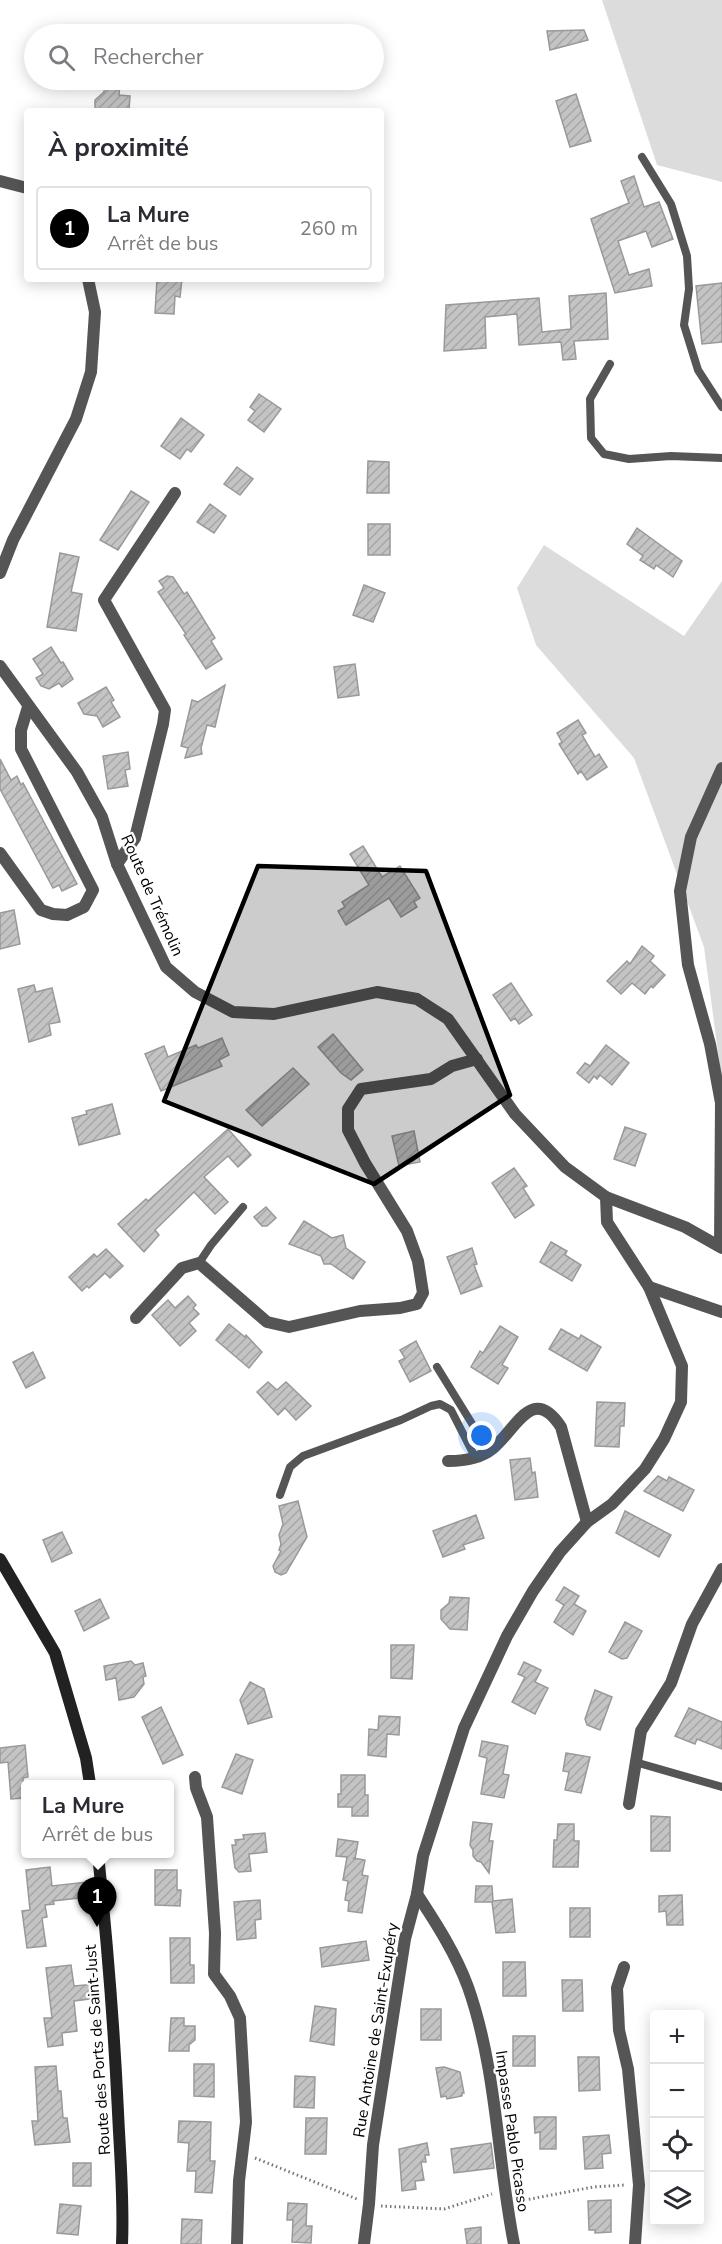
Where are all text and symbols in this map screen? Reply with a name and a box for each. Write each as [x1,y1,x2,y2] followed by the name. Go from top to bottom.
[24,24,384,90] search box
[45,41,78,74] icon: search
[93,42,204,72] text: Rechercher
[48,130,189,165] text: À proximité
[107,200,190,230] text: La Mure
[64,215,76,242] text: 1
[300,215,358,242] text: 260 m
[107,230,218,257] text: Arrêt de bus
[115,831,189,960] street label: Route de Trémolin
[467,1421,496,1450] your location
[21,1780,174,1858] popup
[42,1791,124,1821] text: La Mure
[42,1821,153,1848] text: Arrêt de bus
[78,1878,116,1927] pin: 1
[348,1920,404,2139] street label: Rue Antoine de Saint-Exupéry
[80,1944,116,2156] street label: Route des Ports de Saint-Just
[650,2010,704,2226] map controls
[650,2010,704,2064] button: +
[490,2049,534,2213] street label: Impasse Pablo Picasso
[650,2064,704,2118] button: −
[650,2118,704,2172] button: locate
[650,2172,704,2226] button: layers

